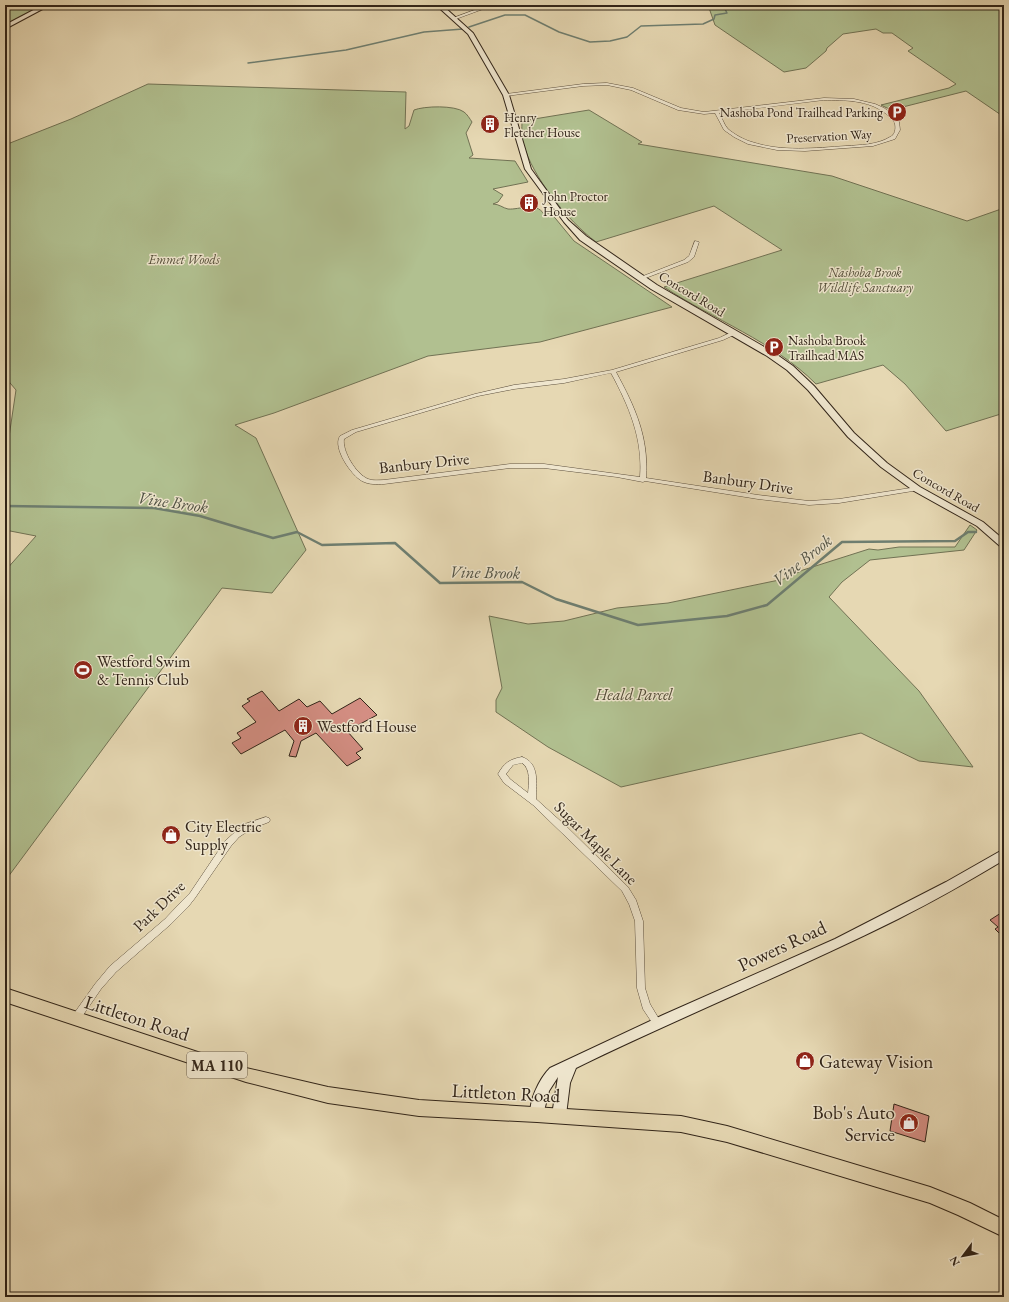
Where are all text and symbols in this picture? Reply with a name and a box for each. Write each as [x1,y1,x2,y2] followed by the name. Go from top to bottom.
[886,101,908,123] parking icon: Nashoba Pond Trailhead Parking
[720,104,883,121] place label: Nashoba Pond Trailhead Parking
[504,109,580,141] place label: Henry Fletcher House
[479,113,501,135] building icon: Henry Fletcher House
[786,125,872,147] street label: Preservation Way
[542,188,609,220] place label: John Proctor House
[518,192,540,214] building icon: John Proctor House
[147,251,220,268] park label: Emmet Woods
[817,264,914,296] park label: Nashoba Brook Wildlife Sanctuary
[656,267,729,321] street label: Concord Road
[788,332,867,364] place label: Nashoba Brook Trailhead MAS
[763,336,785,358] parking icon: Nashoba Brook Trailhead MAS
[378,448,470,478] street label: Banbury Drive
[909,464,983,516] street label: Concord Road
[702,465,794,499] street label: Banbury Drive
[137,486,210,518] water label: Vine Brook
[768,529,837,591] water label: Vine Brook
[450,560,521,584] water label: Vine Brook
[97,651,191,690] place label: Westford Swim & Tennis Club
[72,659,94,681] sports icon: Westford Swim & Tennis Club
[594,684,673,705] park label: Heald Parcel
[292,715,314,737] building icon: Westford House
[317,716,416,737] place label: Westford House
[550,797,642,889] street label: Sugar Maple Lane
[185,816,262,855] place label: City Electric Supply
[160,824,182,846] shop icon: City Electric Supply
[128,876,190,936] street label: Park Drive
[734,915,831,977] street label: Powers Road
[81,989,193,1047] street label: Littleton Road
[819,1049,933,1074] place label: Gateway Vision
[794,1050,816,1072] shop icon: Gateway Vision
[187,1052,247,1078] road number: MA 110
[451,1078,561,1108] street label: Littleton Road
[812,1100,895,1147] place label: Bob's Auto Service
[898,1112,920,1134] shop icon: Bob's Auto Service
[943,1236,983,1276] north arrow
[946,1254,963,1269] text: N

